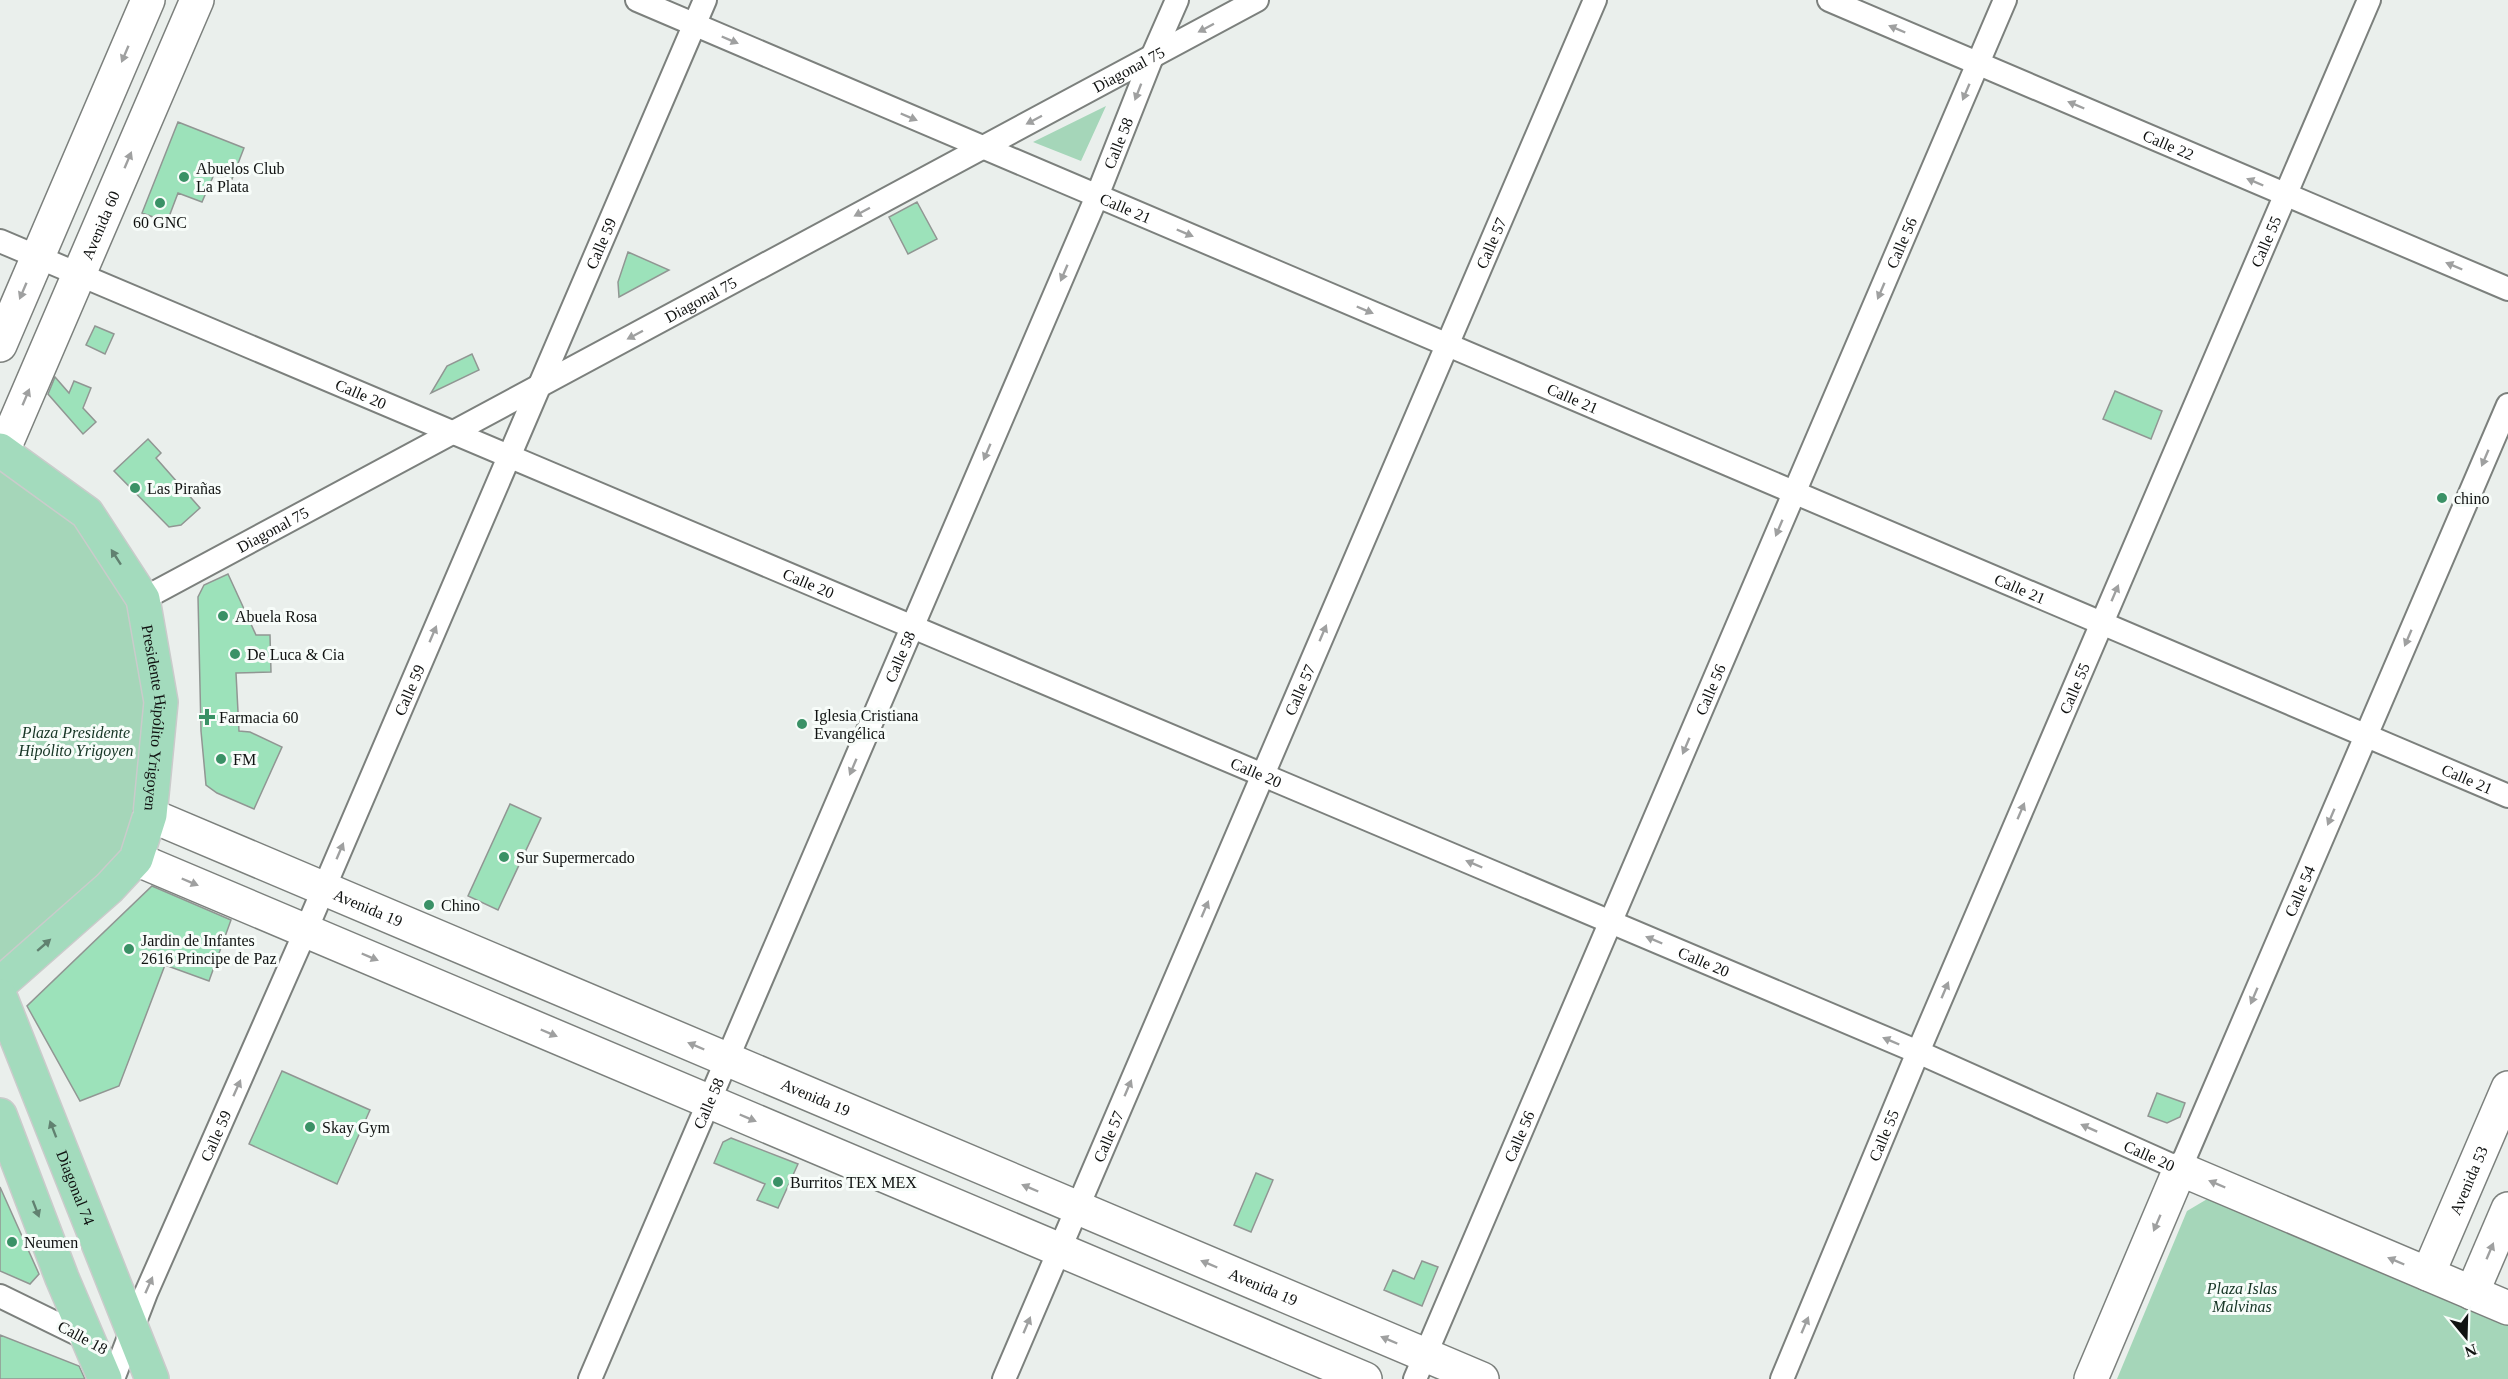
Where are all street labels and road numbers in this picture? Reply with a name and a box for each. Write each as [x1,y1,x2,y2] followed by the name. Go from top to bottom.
[1090,43,1167,96] street label: Diagonal 75
[1101,115,1136,171] street label: Calle 58
[2140,127,2196,163] street label: Calle 22
[78,188,123,262] street label: Avenida 60
[1097,190,1154,227] street label: Calle 21
[2248,214,2284,270] street label: Calle 55
[583,215,619,272] street label: Calle 59
[1473,215,1510,271] street label: Calle 57
[1883,215,1920,271] street label: Calle 56
[662,274,739,326] street label: Diagonal 75
[333,376,389,412] street label: Calle 20
[1545,380,1601,417] street label: Calle 21
[234,504,311,556] street label: Diagonal 75
[780,565,837,602] street label: Calle 20
[1992,571,2048,607] street label: Calle 21
[139,623,170,812] street label: Presidente Hipólito Yrigoyen
[882,629,918,685] street label: Calle 58
[2056,660,2093,716] street label: Calle 55
[391,662,428,718] street label: Calle 59
[1281,662,1318,718] street label: Calle 57
[1692,662,1729,718] street label: Calle 56
[1228,754,1284,791] street label: Calle 20
[2439,761,2495,797] street label: Calle 21
[2281,863,2318,919] street label: Calle 54
[331,886,405,930] street label: Avenida 19
[1676,944,1732,980] street label: Calle 20
[690,1075,727,1132] street label: Calle 58
[779,1075,853,1119] street label: Avenida 19
[1866,1107,1902,1164] street label: Calle 55
[197,1108,234,1164] street label: Calle 59
[1090,1108,1127,1165] street label: Calle 57
[1501,1108,1538,1165] street label: Calle 56
[2121,1137,2177,1175] street label: Calle 20
[2447,1144,2491,1217] street label: Avenida 53
[53,1148,98,1227] street label: Diagonal 74
[1226,1265,1300,1309] street label: Avenida 19
[55,1317,110,1358] street label: Calle 18

